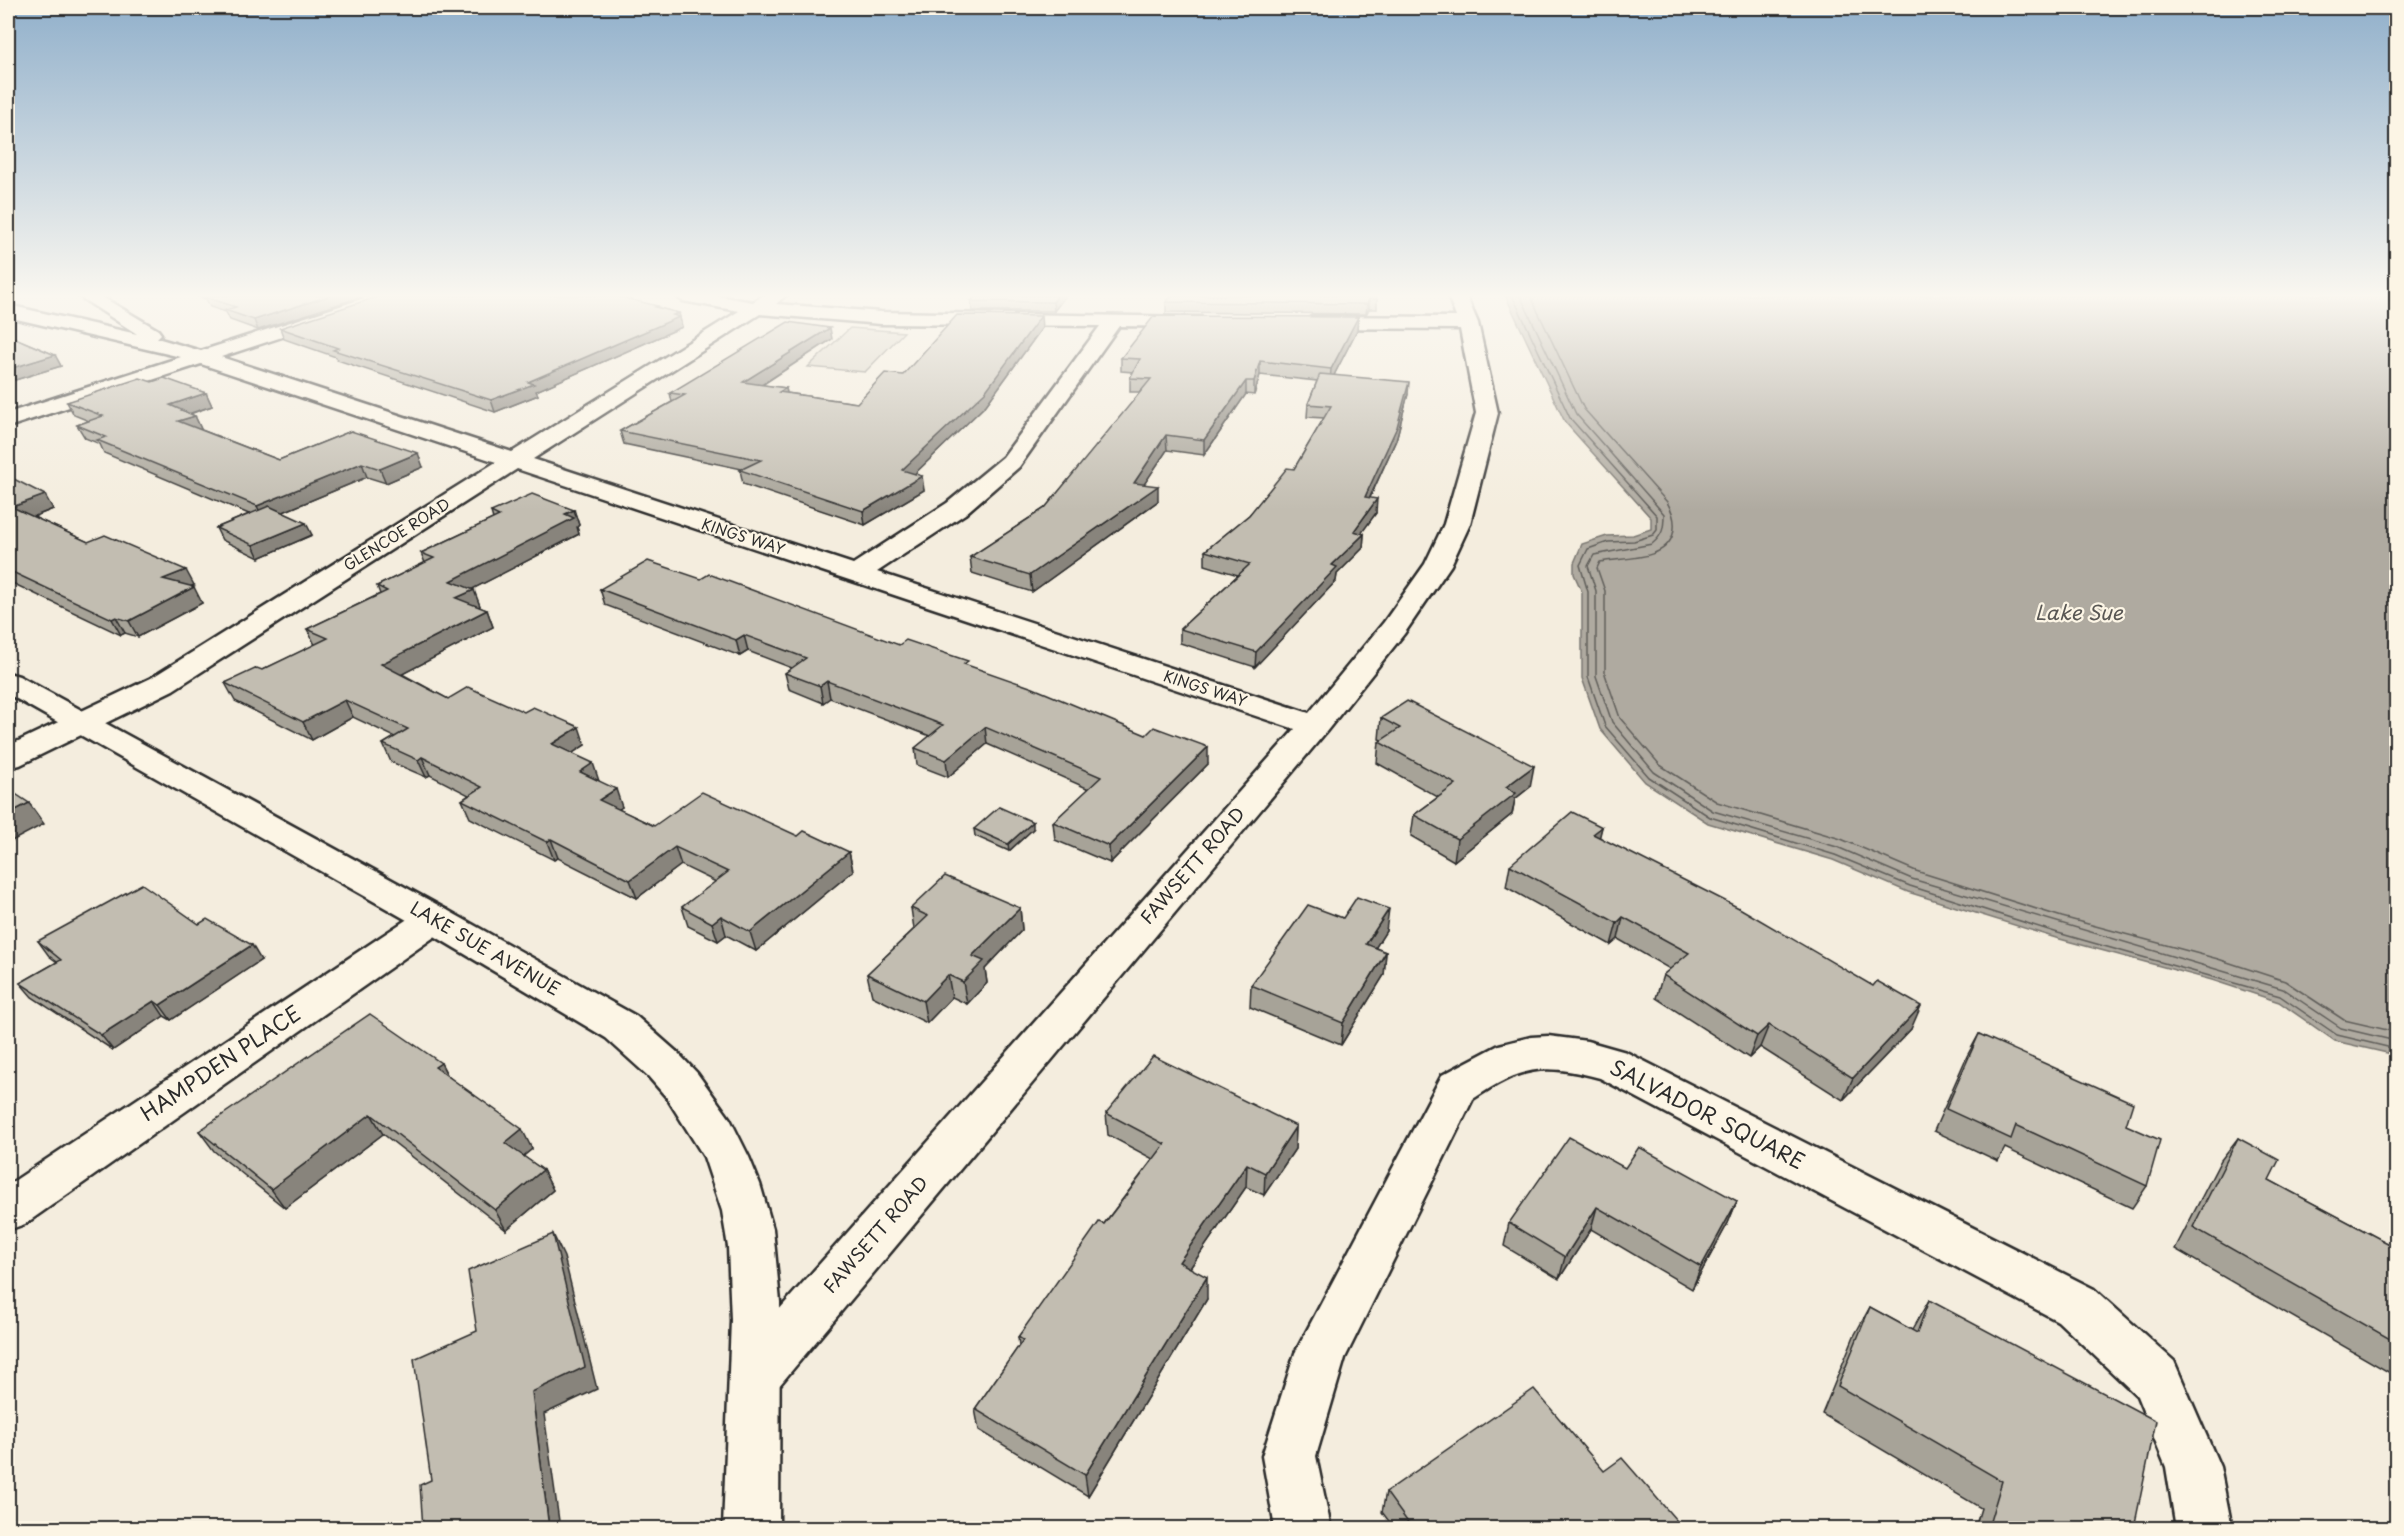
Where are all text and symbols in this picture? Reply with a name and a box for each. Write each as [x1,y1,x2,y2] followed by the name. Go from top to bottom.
[338,492,454,576] street label: GLENCOE ROAD
[699,511,788,560] street label: KINGS WAY
[2035,597,2124,627] water label: Lake Sue
[1161,663,1250,712] street label: KINGS WAY
[1133,800,1250,930] street label: FAWSETT ROAD
[406,894,566,1002] street label: LAKE SUE AVENUE
[133,997,307,1128] street label: HAMPDEN PLACE
[1605,1050,1811,1176] street label: SALVADOR SQUARE
[816,1169,933,1299] street label: FAWSETT ROAD

